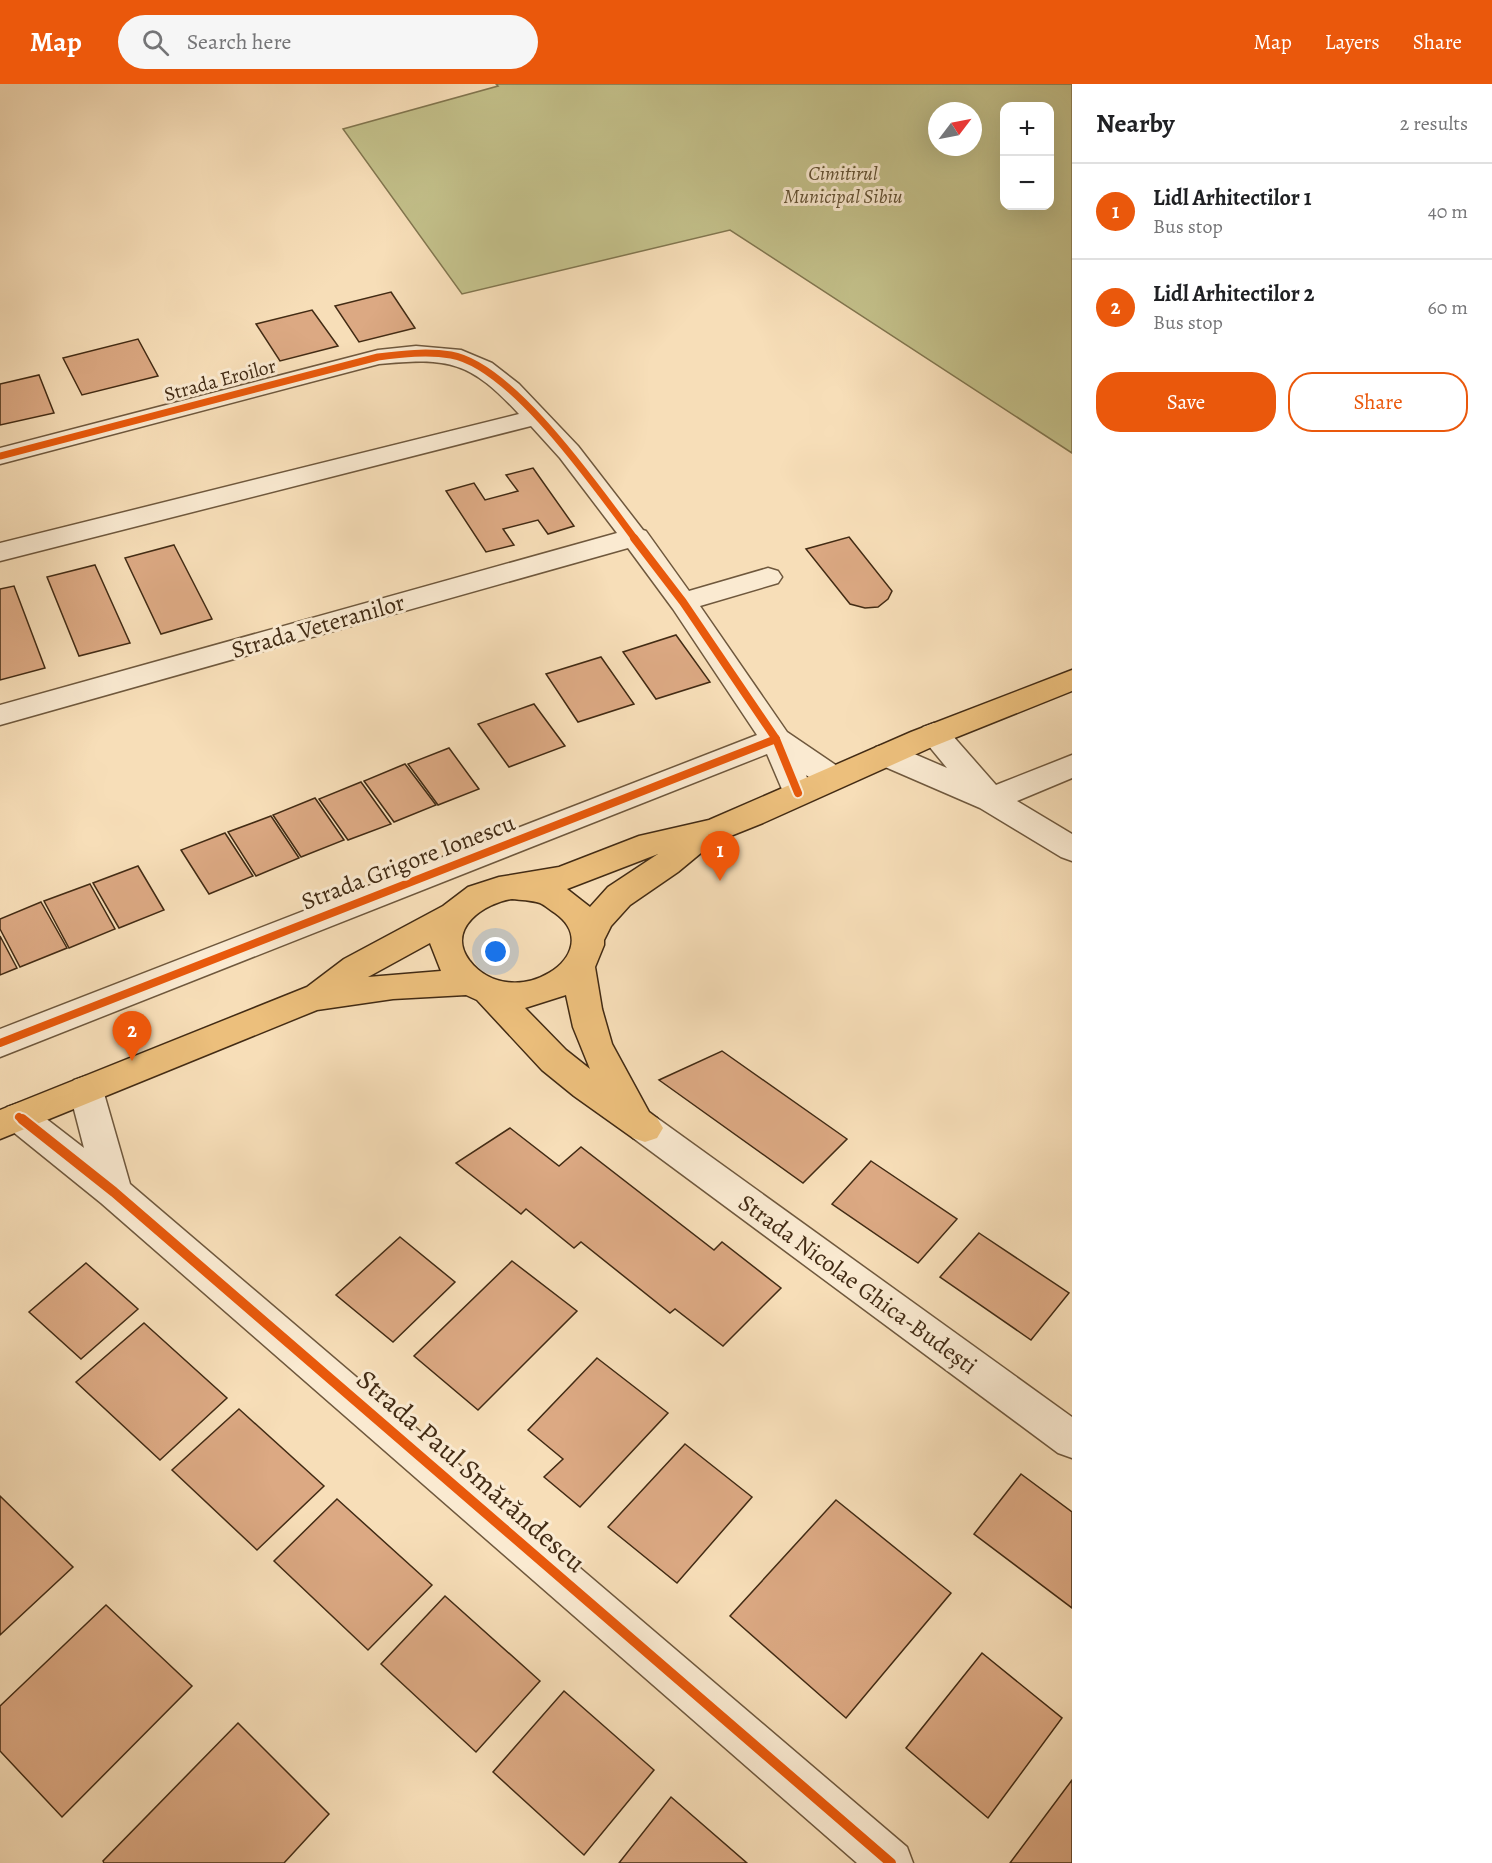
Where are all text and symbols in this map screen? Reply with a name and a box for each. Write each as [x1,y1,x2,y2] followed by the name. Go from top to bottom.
[118,15,538,69] search box
[30,23,82,61] text: Map
[139,26,172,59] icon: search
[187,27,291,57] text: Search here
[1253,28,1292,56] text: Map
[1325,28,1380,56] text: Layers
[1413,28,1462,56] text: Share
[928,102,982,156] north arrow
[1000,102,1054,210] map controls
[1000,102,1054,156] button: +
[1096,106,1175,141] text: Nearby
[1400,110,1468,137] text: 2 results
[1000,156,1054,210] button: −
[783,160,903,210] park label: Cimitirul Municipal Sibiu
[1153,183,1312,213] text: Lidl Arhitectilor 1
[1112,198,1119,225] text: 1
[1428,198,1468,225] text: 40 m
[1153,213,1223,240] text: Bus stop
[1153,279,1314,309] text: Lidl Arhitectilor 2
[1111,294,1120,321] text: 2
[1428,294,1468,321] text: 60 m
[1153,309,1223,336] text: Bus stop
[161,352,279,408] street label: Strada Eroilor
[1096,372,1276,432] button: Save
[1288,372,1468,432] button: Share
[228,586,408,666] street label: Strada Veteranilor
[297,806,519,918] street label: Strada Grigore Ionescu
[700,832,740,881] pin: 1
[481,937,510,966] your location
[112,1012,152,1061] pin: 2
[732,1186,984,1382] street label: Strada Nicolae Ghica-Budești
[348,1361,594,1582] street label: Strada Paul Smărăndescu

